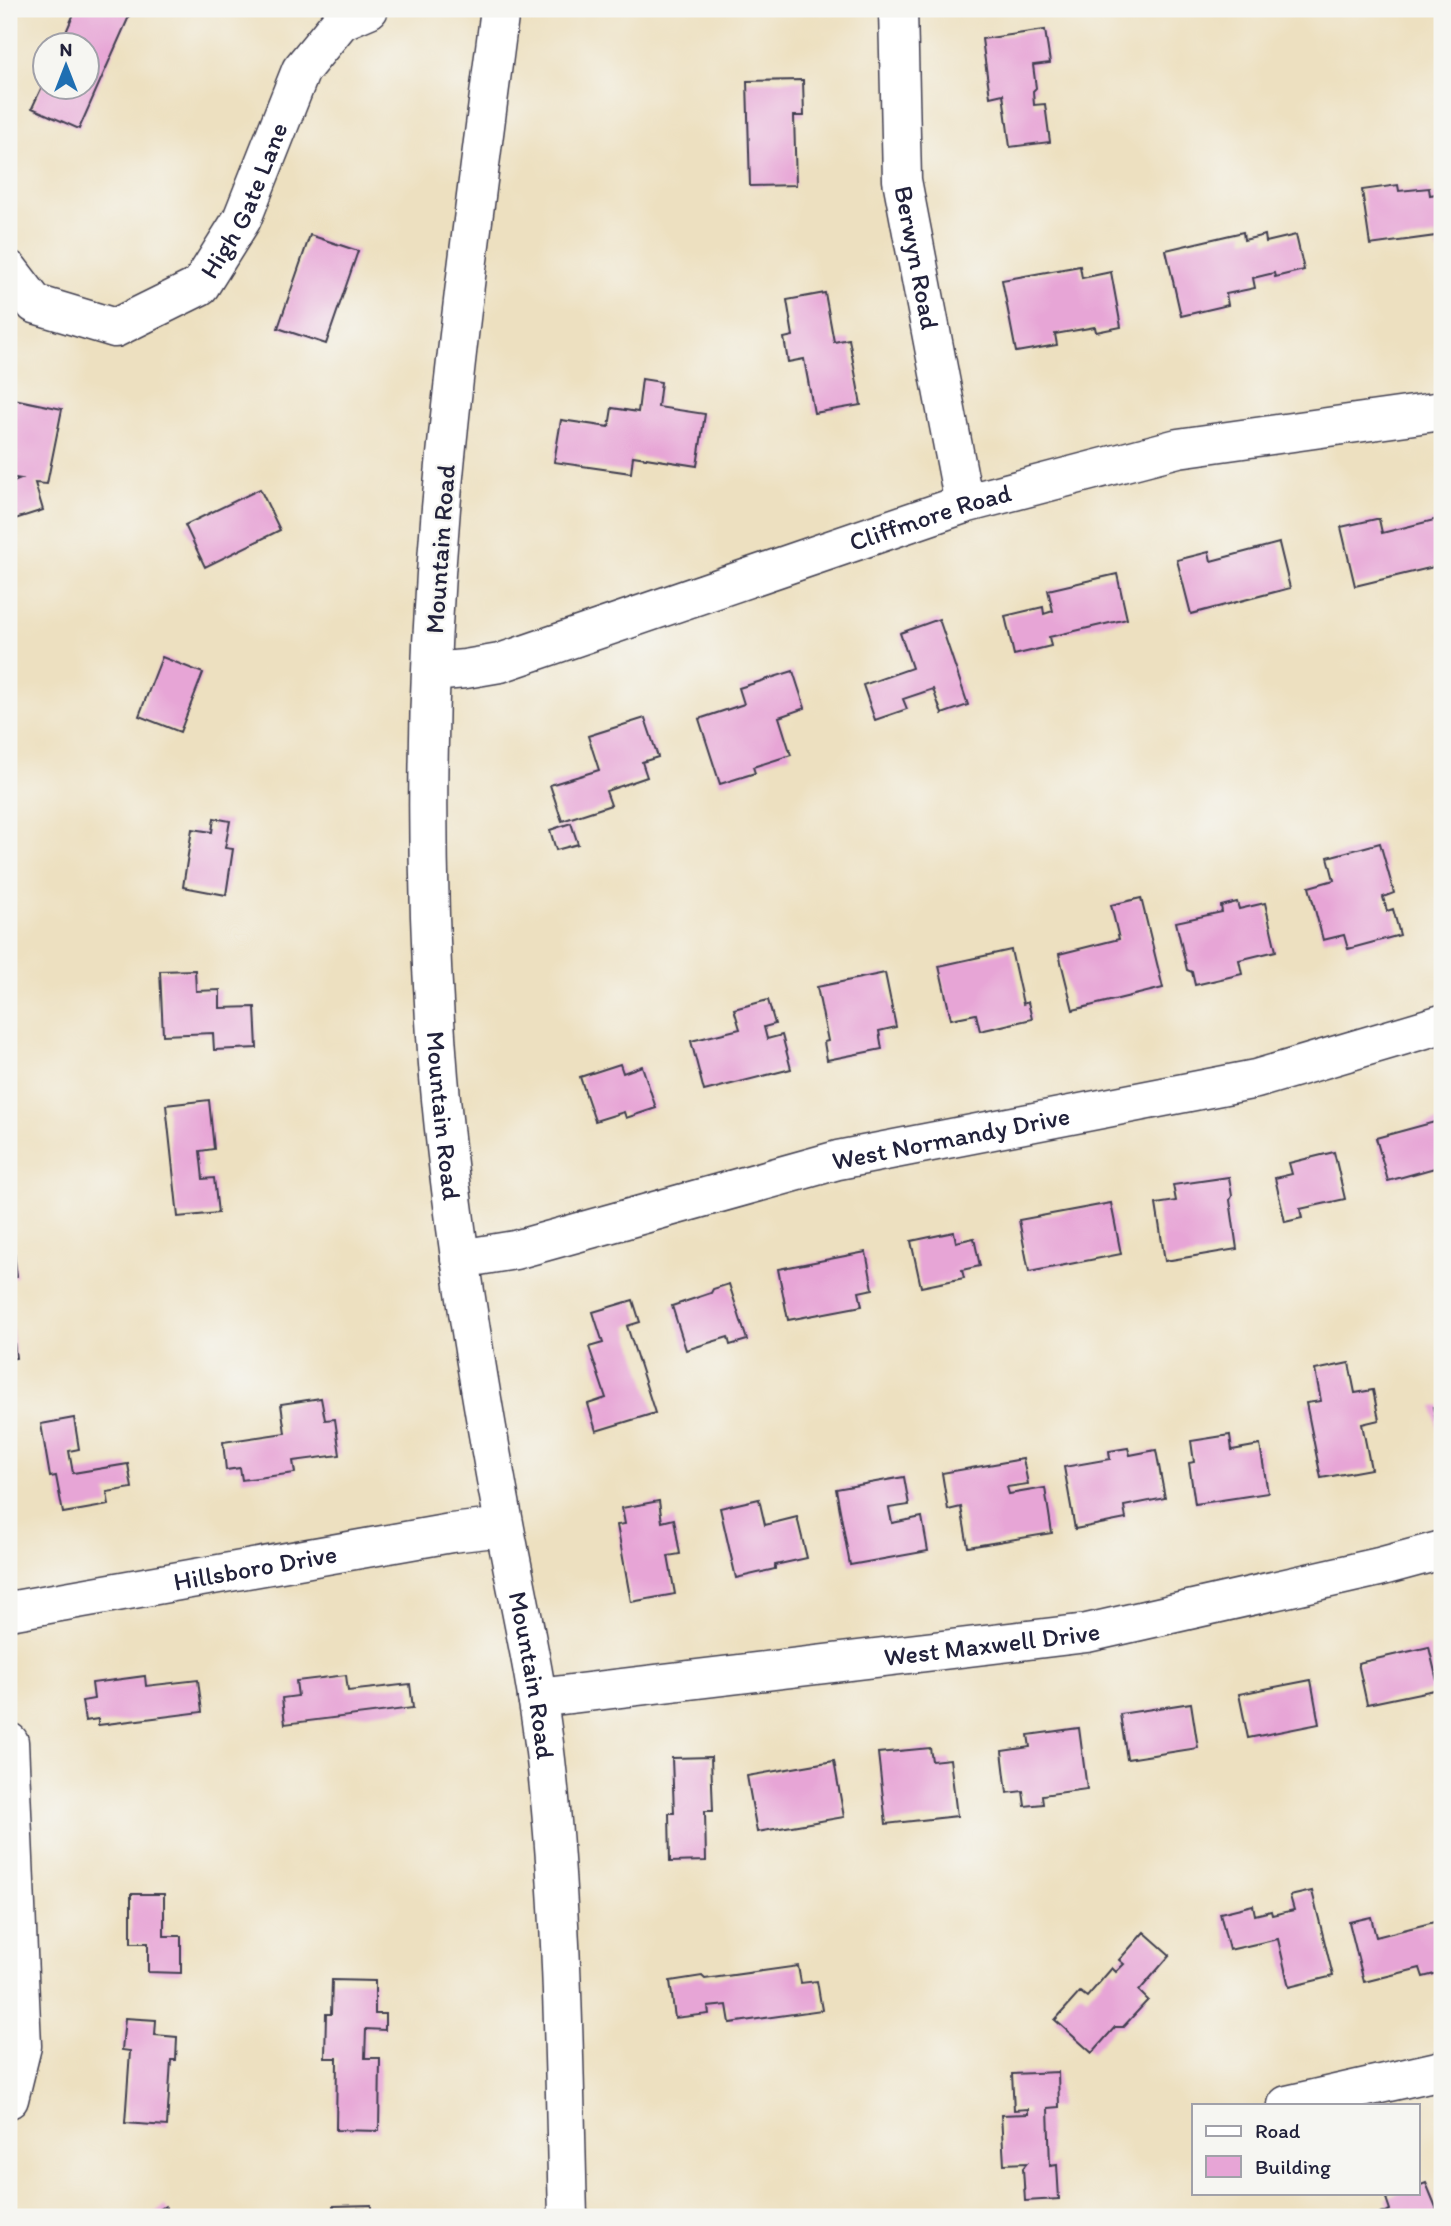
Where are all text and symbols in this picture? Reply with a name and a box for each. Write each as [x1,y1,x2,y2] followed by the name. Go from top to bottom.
[32,32,102,102] north arrow
[60,38,72,61] text: N
[193,118,295,284] street label: High Gate Lane
[887,183,946,332] street label: Berwyn Road
[418,463,462,635] street label: Mountain Road
[845,476,1015,558] street label: Cliffmore Road
[420,1030,468,1203] street label: Mountain Road
[829,1099,1072,1177] street label: West Normandy Drive
[171,1537,339,1598] street label: Hillsboro Drive
[502,1589,562,1762] street label: Mountain Road
[882,1615,1103,1673] street label: West Maxwell Drive
[1192,2104,1420,2194] legend
[1255,2118,1301,2143] text: Road
[1255,2154,1331,2179] text: Building

